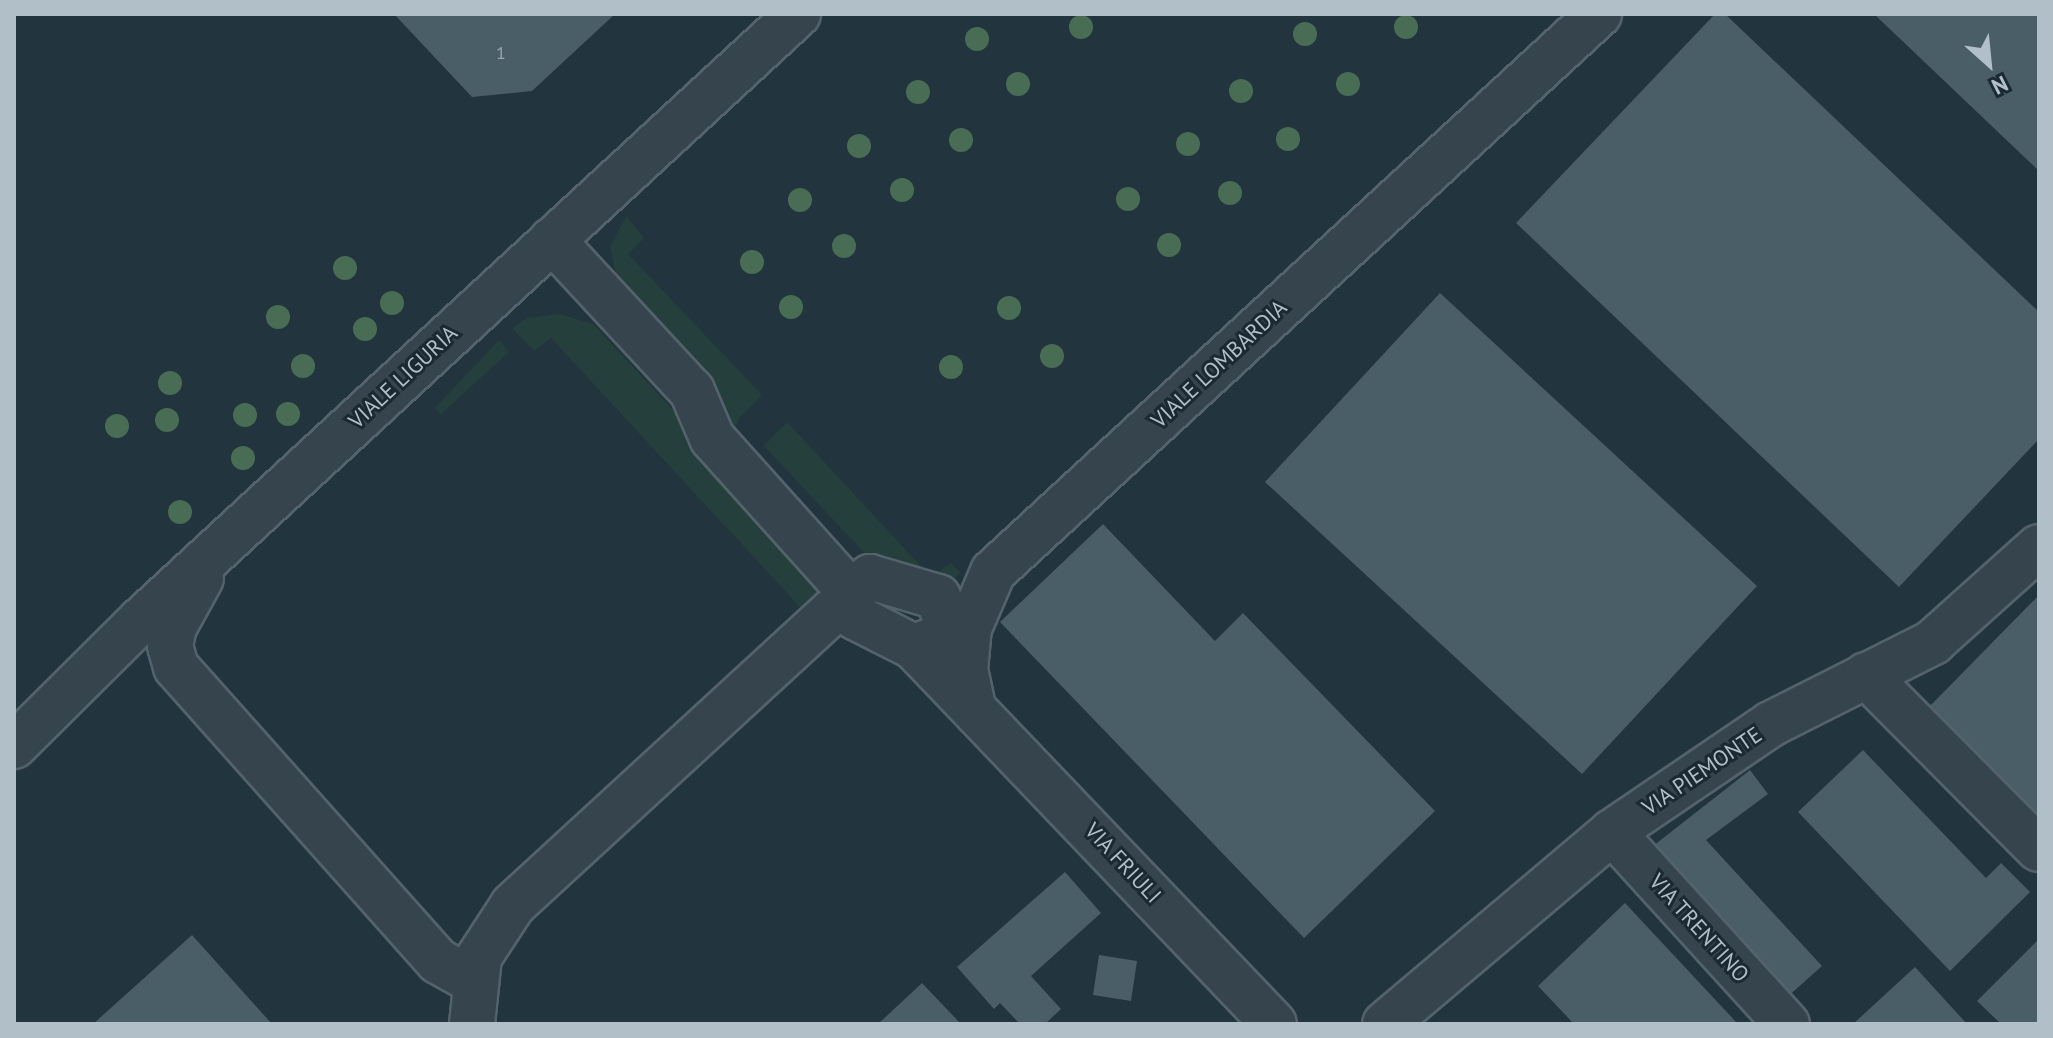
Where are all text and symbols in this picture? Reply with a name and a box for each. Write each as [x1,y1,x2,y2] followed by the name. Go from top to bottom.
[1949,24,2029,104] north arrow
[496,42,506,64] house number: 1
[1987,70,2013,101] text: N
[1146,294,1292,434] street label: VIALE LOMBARDIA
[343,320,463,434] street label: VIALE LIGURIA
[1637,721,1767,821] street label: VIA PIEMONTE
[1079,817,1167,909] street label: VIA FRIULI
[1643,868,1755,988] street label: VIA TRENTINO

